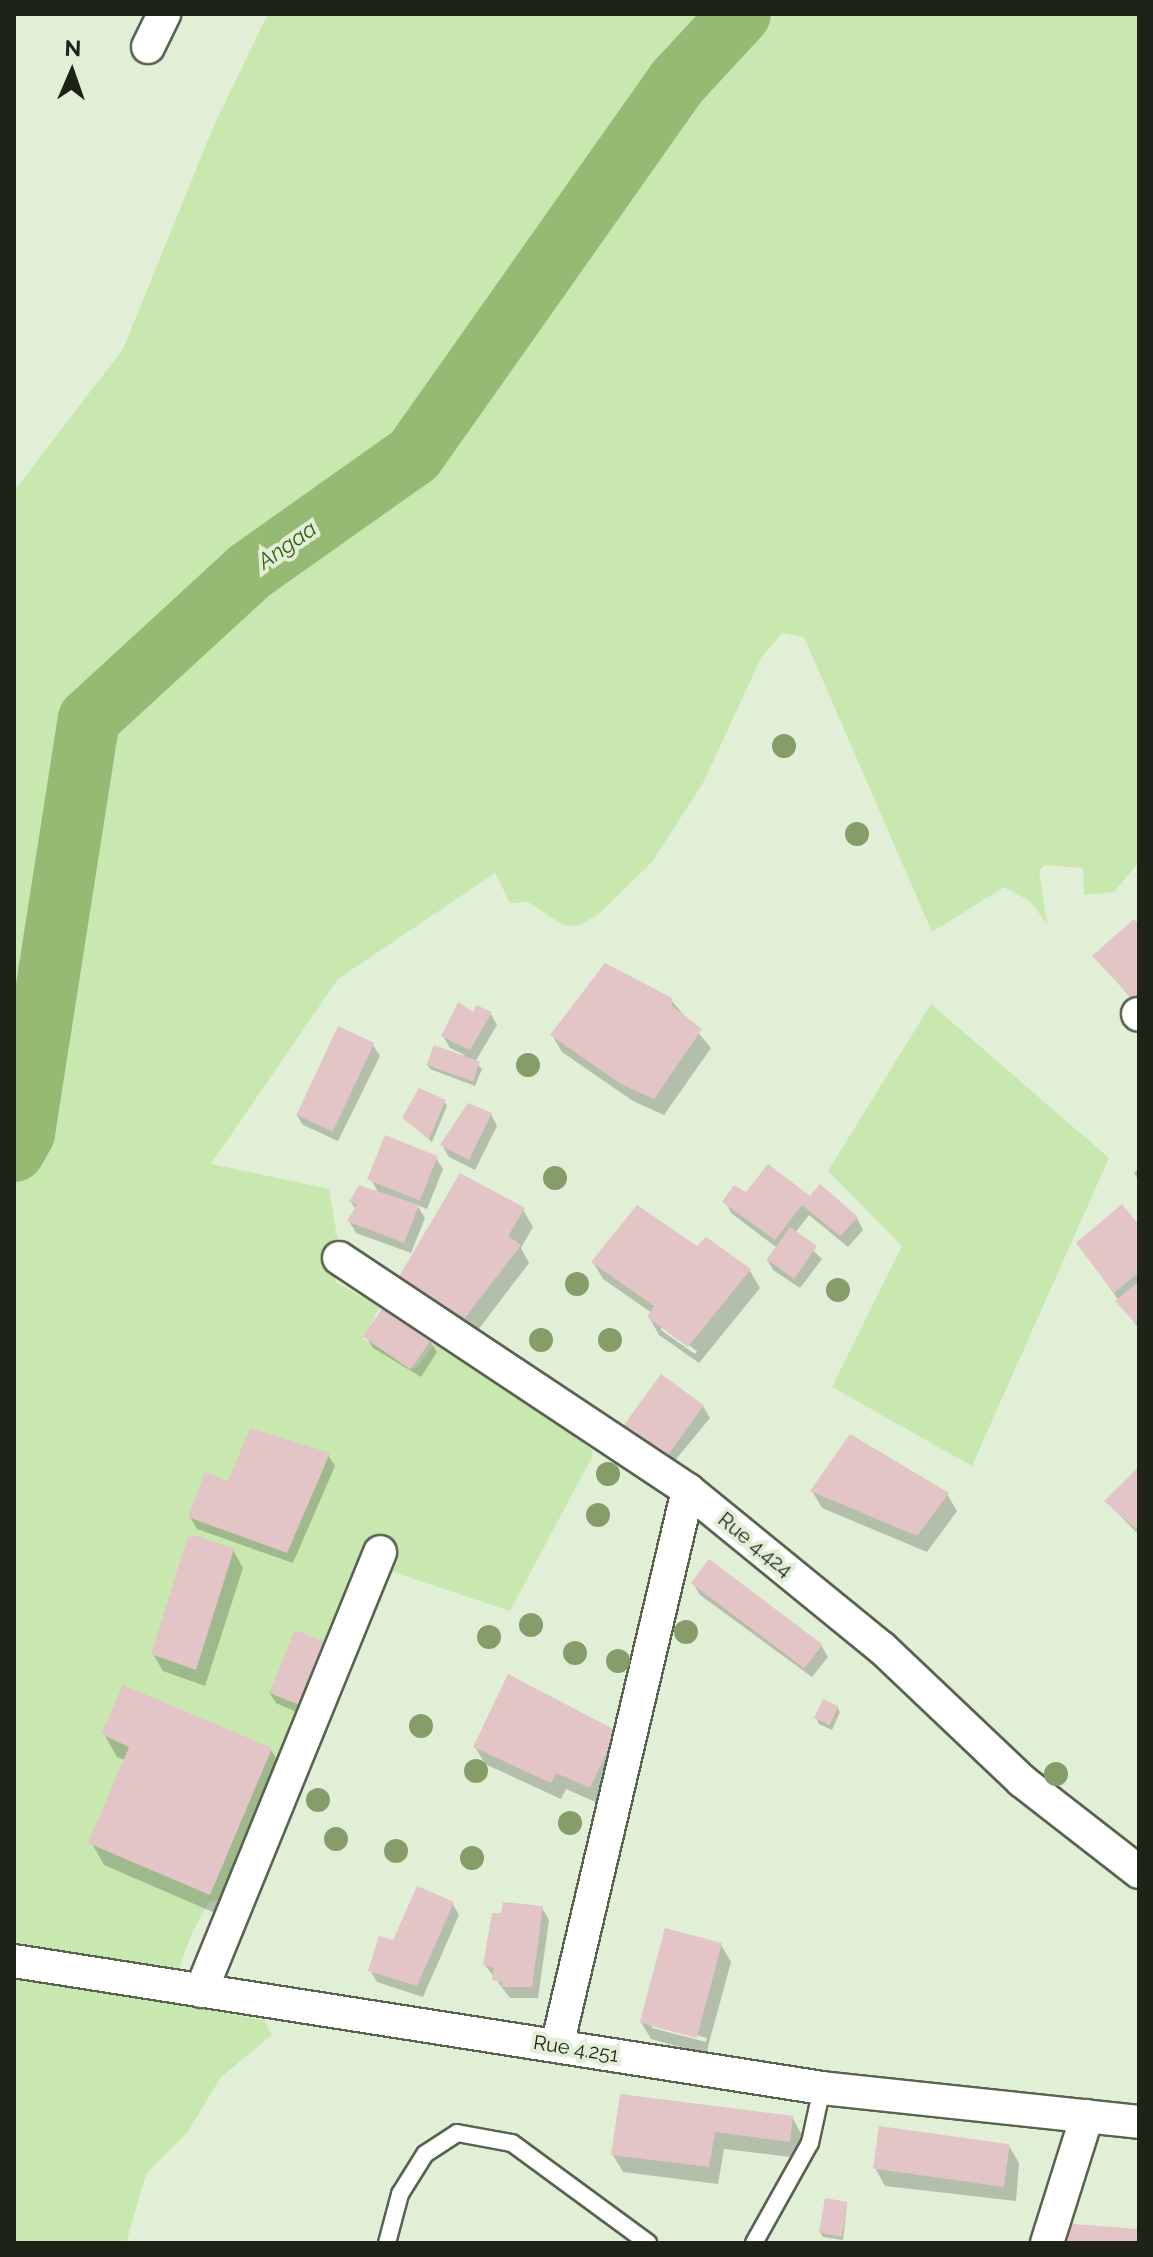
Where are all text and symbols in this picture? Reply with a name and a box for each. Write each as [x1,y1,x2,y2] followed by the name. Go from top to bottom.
[32,32,112,112] north arrow
[64,35,82,61] text: N
[252,515,322,575] water label: Angaa
[713,1508,797,1582] street label: Rue 4.424
[532,2030,620,2068] street label: Rue 4.251

